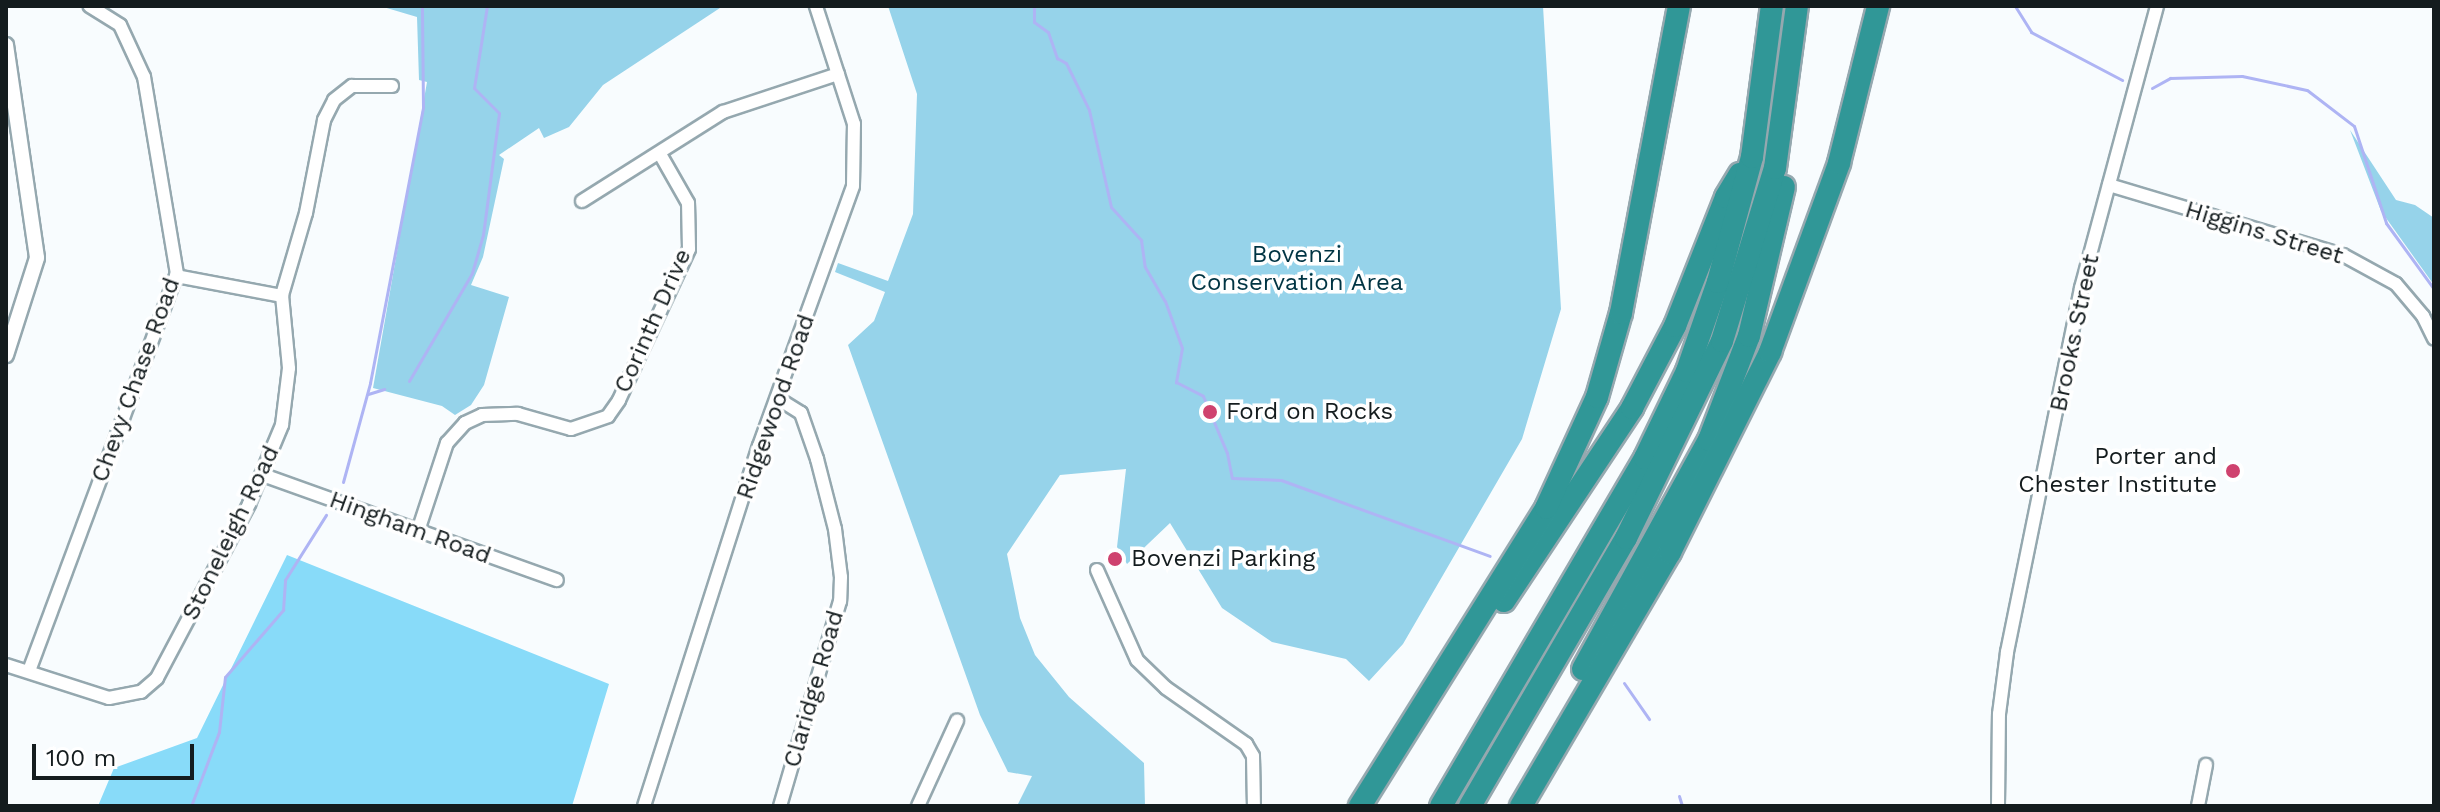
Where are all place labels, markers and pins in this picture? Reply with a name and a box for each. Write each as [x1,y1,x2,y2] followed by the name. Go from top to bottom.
[1226,398,1393,426] place label: Ford on Rocks
[1201,403,1219,421] marker: Ford on Rocks
[2018,443,2217,499] place label: Porter and Chester Institute
[2224,462,2242,480] marker: Porter and Chester Institute
[1131,545,1315,573] place label: Bovenzi Parking
[1106,550,1124,568] marker: Bovenzi Parking

